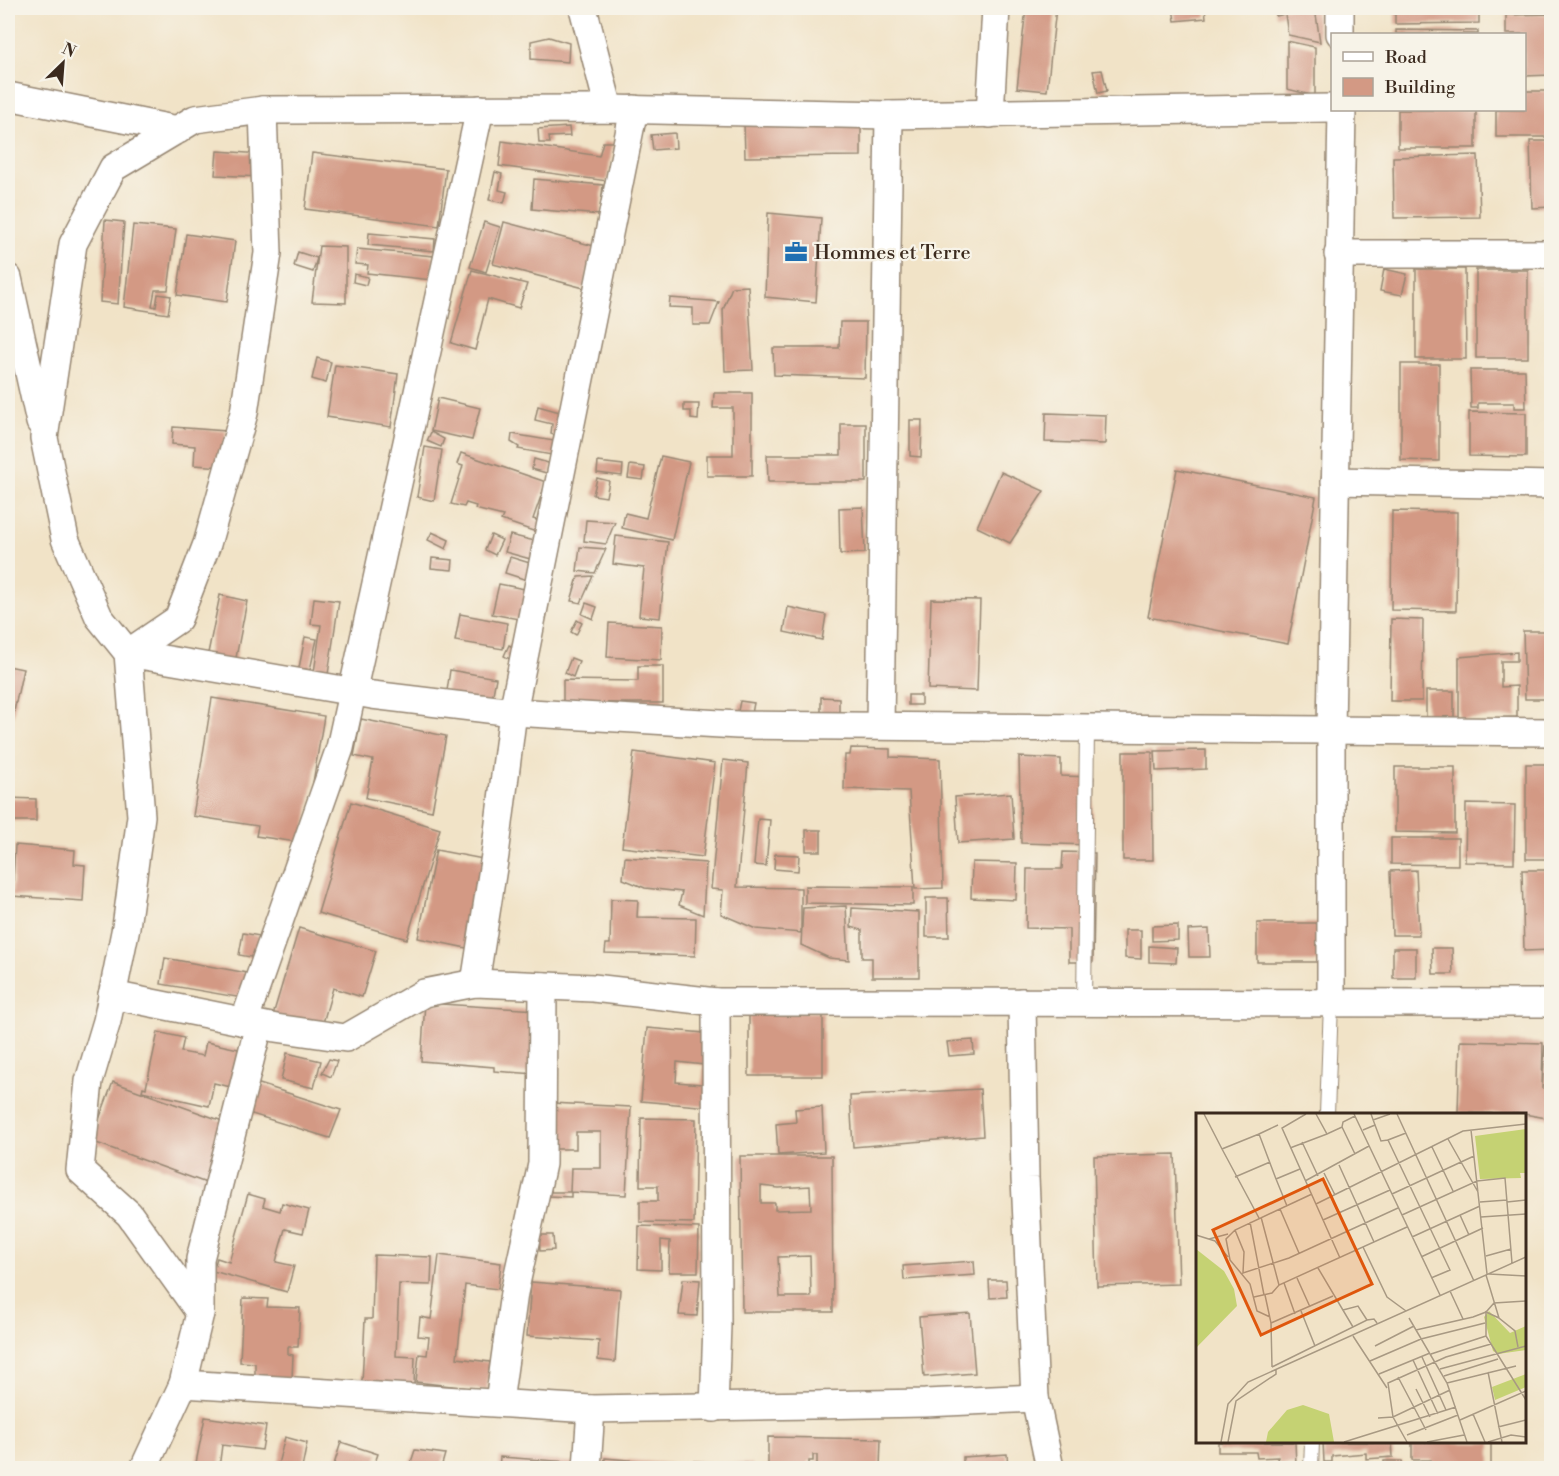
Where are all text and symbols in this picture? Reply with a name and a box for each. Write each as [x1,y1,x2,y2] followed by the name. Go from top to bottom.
[33,33,93,93] north arrow
[1331,33,1526,111] legend
[59,39,79,62] text: N
[1385,46,1428,69] text: Road
[1384,76,1456,99] text: Building
[783,239,809,265] office icon: Hommes et Terre
[814,241,971,266] place label: Hommes et Terre
[1196,1113,1526,1443] inset map

